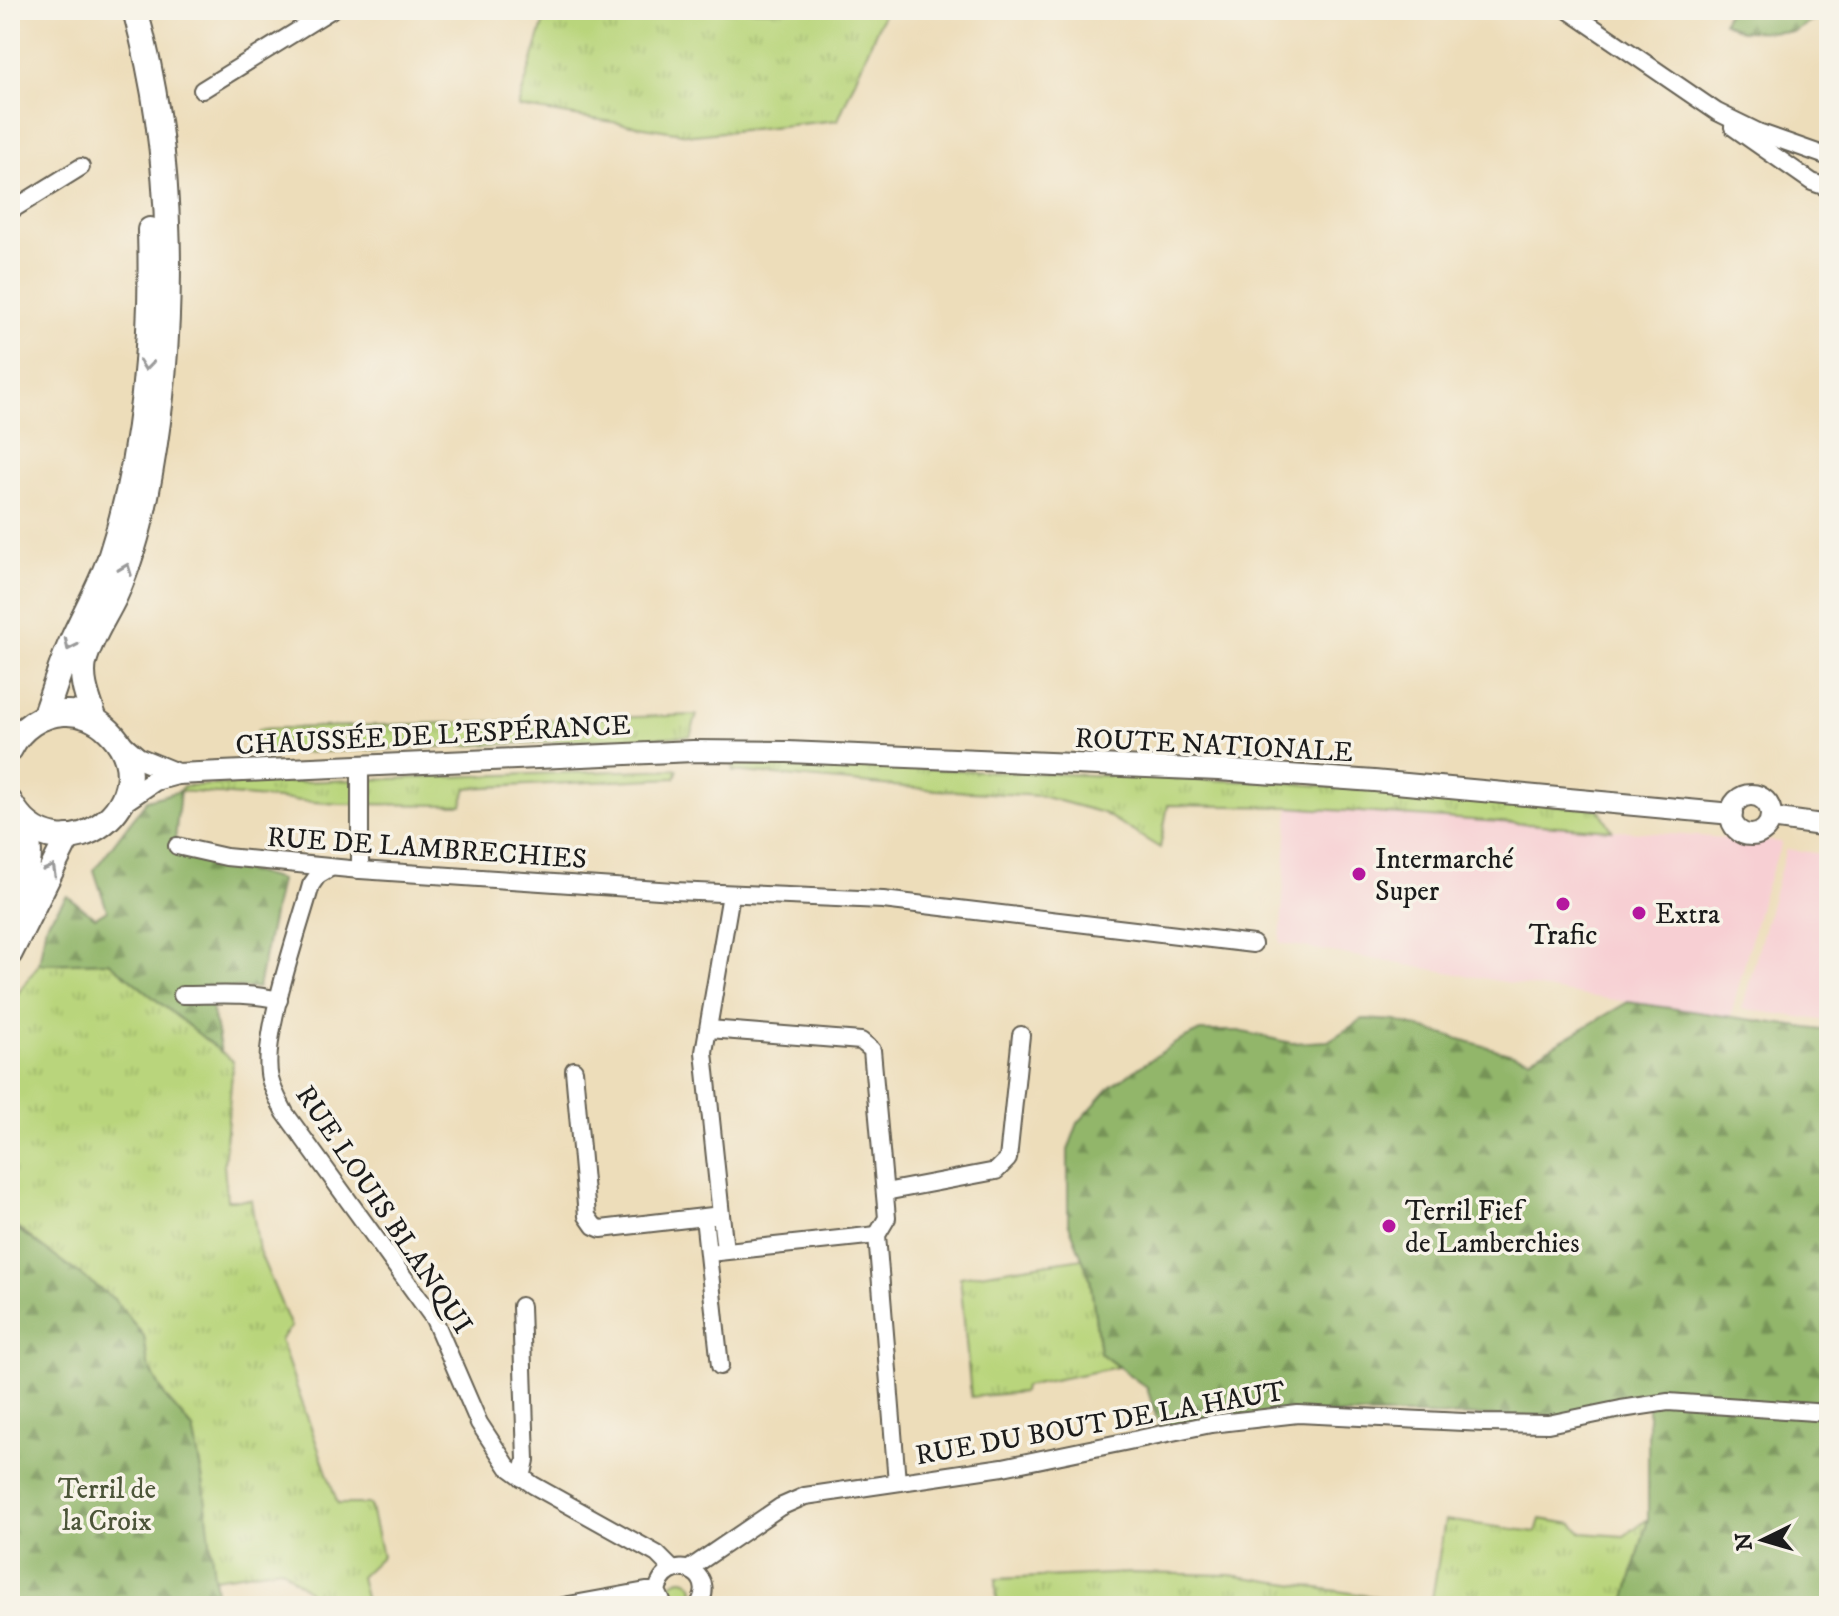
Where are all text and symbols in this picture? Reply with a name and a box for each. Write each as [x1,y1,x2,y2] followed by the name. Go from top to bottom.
[137,359,154,372] one-way arrow
[116,563,133,577] one-way arrow
[64,637,80,651] one-way arrow
[235,708,632,763] street label: CHAUSSÉE DE L'ESPÉRANCE
[1074,721,1354,770] street label: ROUTE NATIONALE
[266,820,588,877] street label: RUE DE LAMBRECHIES
[1375,842,1514,909] place label: Intermarché Super
[41,863,56,878] one-way arrow
[1350,865,1368,883] marker: Intermarché Super
[1554,895,1572,913] marker: Trafic
[1655,897,1720,932] place label: Extra
[1630,904,1648,922] marker: Extra
[1529,918,1597,953] place label: Trafic
[288,1079,480,1341] street label: RUE LOUIS BLANQUI
[1405,1194,1580,1261] place label: Terril Fief de Lamberchies
[1380,1217,1398,1235] marker: Terril Fief de Lamberchies
[913,1374,1288,1473] street label: RUE DU BOUT DE LA HAUT
[58,1472,156,1539] park label: Terril de la Croix
[1723,1500,1803,1580] north arrow
[1730,1531,1759,1552] text: N

